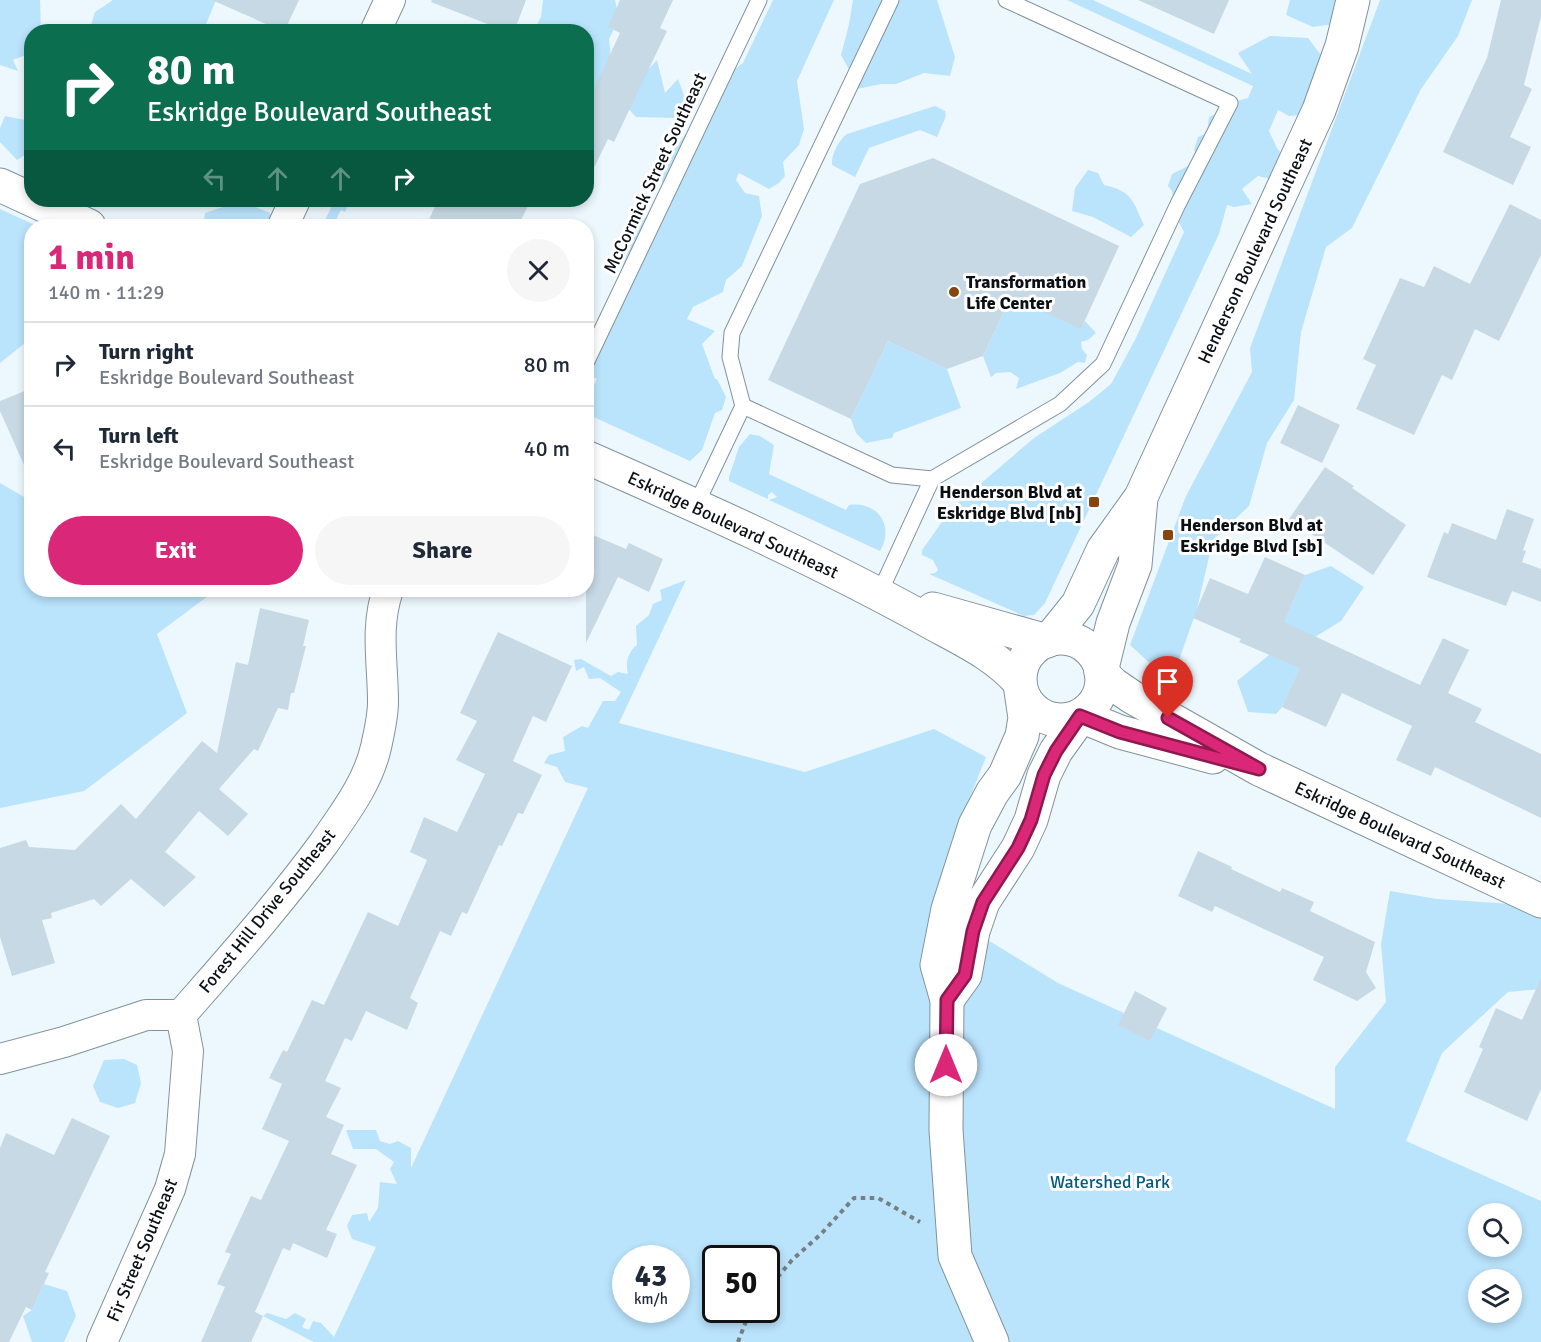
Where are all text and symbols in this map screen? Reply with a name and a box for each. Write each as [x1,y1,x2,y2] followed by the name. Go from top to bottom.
[147,45,236,96] text: 80 m
[48,48,126,126] icon: right
[599,69,711,277] street label: McCormick Street Southeast
[147,96,492,129] text: Eskridge Boulevard Southeast
[1193,135,1317,367] street label: Henderson Boulevard Southeast
[198,162,231,195] icon: left
[261,162,294,195] icon: ahead
[324,162,357,195] icon: ahead
[387,162,420,195] icon: right
[48,235,135,280] text: 1 min
[507,239,570,302] button: close
[966,271,1087,314] place label: Transformation Life Center
[48,280,164,305] text: 140 m · 11:29
[947,285,961,299] marker: Transformation Life Center
[99,338,194,365] text: Turn right
[48,348,81,381] icon: right
[524,351,570,378] text: 80 m
[99,365,354,390] text: Eskridge Boulevard Southeast
[99,422,179,449] text: Turn left
[48,432,81,465] icon: left
[524,435,570,462] text: 40 m
[99,449,354,474] text: Eskridge Boulevard Southeast
[624,466,842,584] street label: Eskridge Boulevard Southeast
[937,481,1082,524] place label: Henderson Blvd at Eskridge Blvd [nb]
[1087,495,1101,509] marker: Henderson Blvd at Eskridge Blvd [nb]
[1180,514,1323,557] place label: Henderson Blvd at Eskridge Blvd [sb]
[48,516,303,585] button: Exit
[315,516,570,585] button: Share
[1161,528,1175,542] marker: Henderson Blvd at Eskridge Blvd [sb]
[1142,656,1193,718] pin
[1151,665,1184,698] icon: arrive
[1291,776,1509,894] street label: Eskridge Boulevard Southeast
[194,824,340,998] street label: Forest Hill Drive Southeast
[914,1033,978,1097] position arrow
[1050,1171,1170,1193] park label: Watershed Park
[102,1175,182,1325] street label: Fir Street Southeast
[1468,1203,1522,1323] map controls
[1468,1203,1522,1257] button: search
[702,1245,780,1323] speed limit sign: 50
[635,1258,667,1295] text: 43
[1468,1269,1522,1323] button: layers
[634,1290,668,1308] text: km/h

